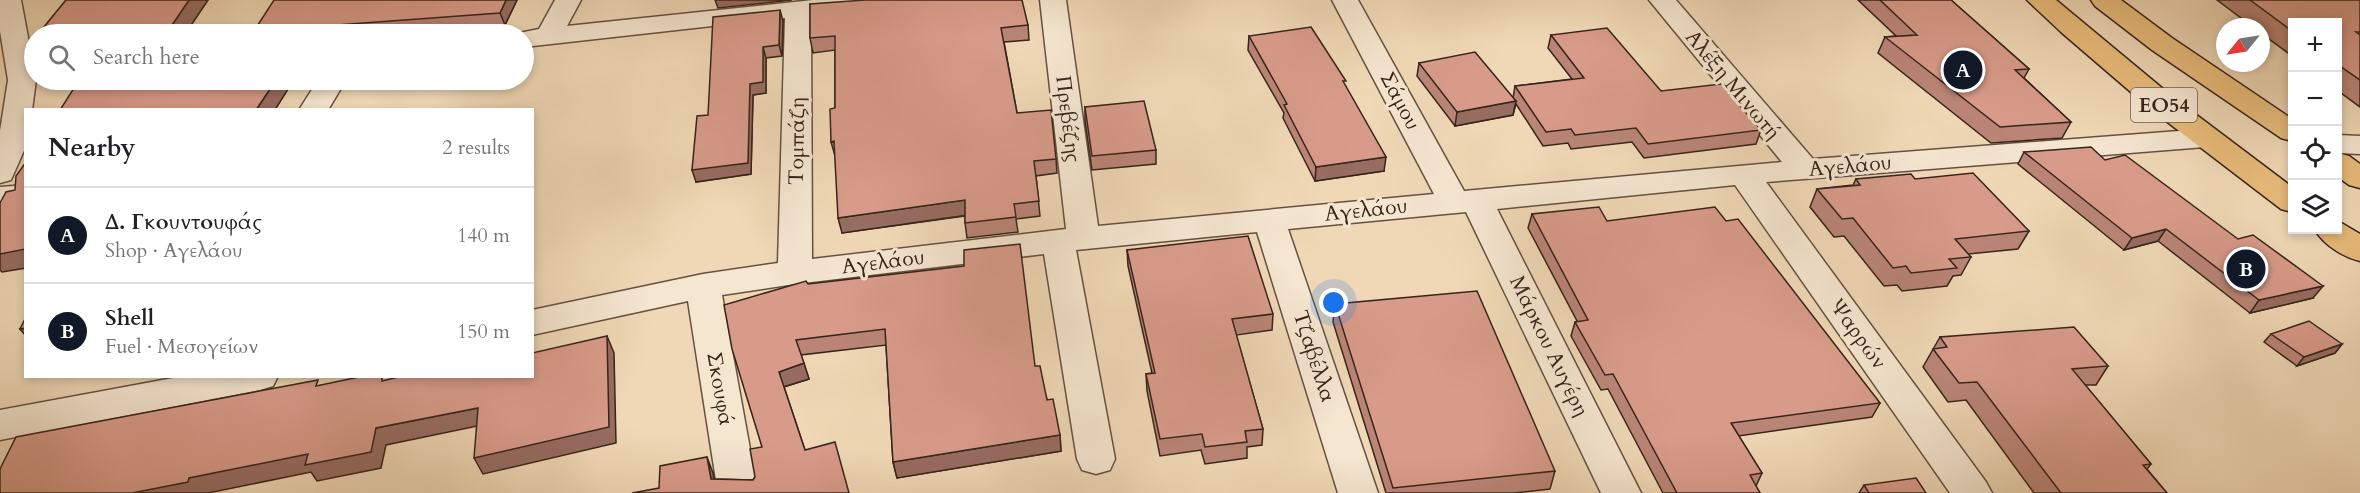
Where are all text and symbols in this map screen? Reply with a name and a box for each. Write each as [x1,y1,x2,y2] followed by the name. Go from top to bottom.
[2216,18,2270,72] north arrow
[2288,18,2342,234] map controls
[2288,18,2342,72] button: +
[24,24,534,90] search box
[1678,24,1788,146] street label: Αλέξη Μινωτή
[45,41,78,74] icon: search
[93,42,200,72] text: Search here
[1944,48,1982,92] pin: A
[1373,67,1427,135] street label: Σάμου
[2288,72,2342,126] button: −
[1048,74,1088,164] street label: Πρεβέζης
[2131,88,2197,122] road number: ΕΟ54
[782,97,812,185] street label: Τομπάζη
[2288,126,2342,180] button: locate
[48,130,136,165] text: Nearby
[442,134,510,161] text: 2 results
[1807,148,1893,184] street label: Αγελάου
[2288,180,2342,234] button: layers
[1323,191,1409,229] street label: Αγελάου
[105,207,262,237] text: Δ. Γκουντουφάς
[60,222,75,249] text: A
[457,222,510,249] text: 140 m
[105,237,243,264] text: Shop · Αγελάου
[840,243,926,281] street label: Αγελάου
[2226,246,2266,292] pin: B
[1502,271,1596,421] street label: Μάρκου Αυγέρη
[1319,288,1348,317] your location
[1823,293,1893,375] street label: Ψαρρών
[105,303,154,333] text: Shell
[1286,307,1342,406] street label: Τζαβέλλα
[60,318,75,345] text: B
[457,318,510,345] text: 150 m
[105,333,258,360] text: Fuel · Μεσογείων
[699,350,741,428] street label: Σκουφά

